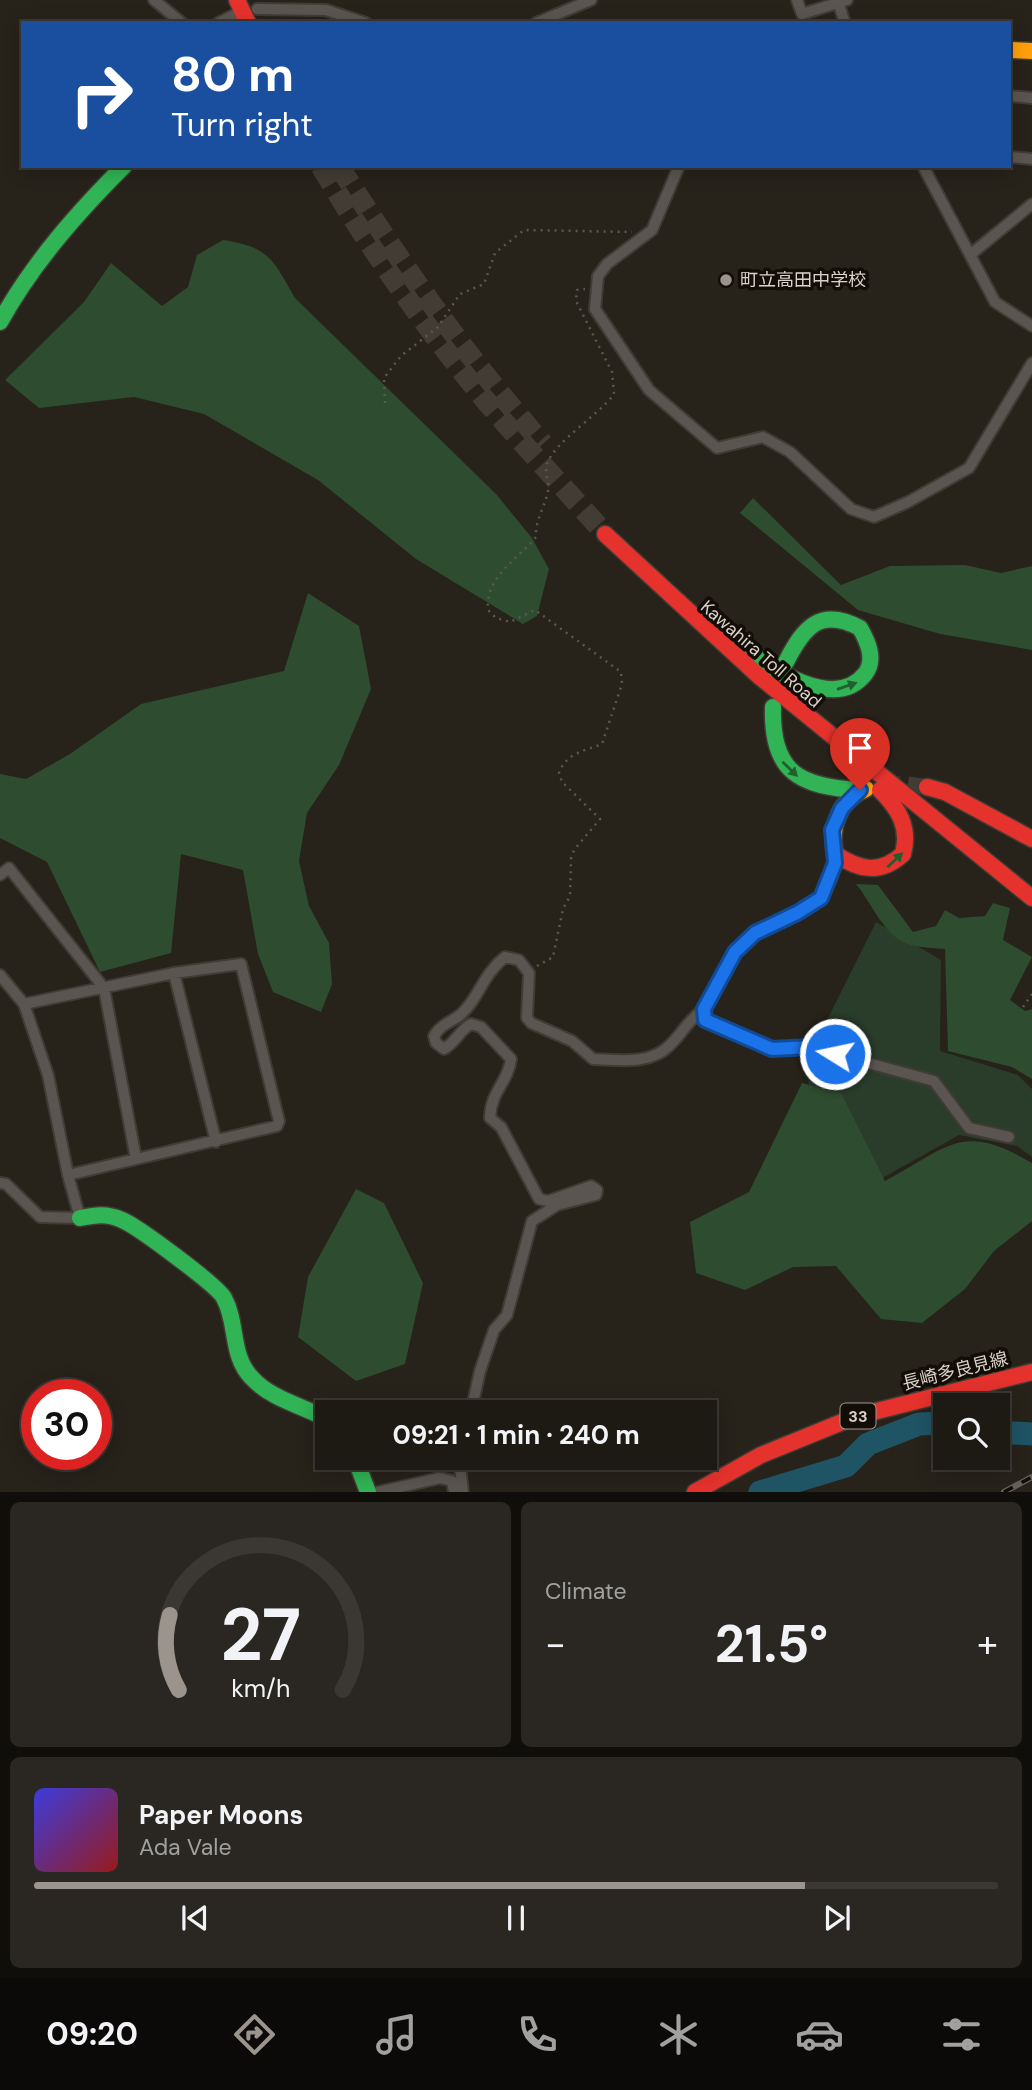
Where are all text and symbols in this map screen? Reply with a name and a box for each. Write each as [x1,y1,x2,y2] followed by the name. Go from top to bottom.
[171,42,294,106] text: 80 m
[56,49,147,140] icon: right
[171,104,313,146] text: Turn right
[740,268,866,292] place label: 町立高田中学校
[718,272,734,288] marker: 町立高田中学校
[695,595,827,713] street label: Kawahira Toll Road
[836,680,857,691] one-way arrow
[830,718,890,790] pin
[841,729,879,767] icon: arrive
[782,760,799,777] one-way arrow
[886,852,904,868] one-way arrow
[798,1017,872,1091] position arrow
[900,1346,1010,1396] street label: 長崎多良見線
[21,1379,112,1470] speed limit sign: 30
[933,1393,1010,1470] map controls
[933,1393,1010,1470] button: search
[840,1404,876,1428] road number: 33
[392,1418,640,1452] text: 09:21 · 1 min · 240 m
[545,1576,627,1606] text: Climate
[220,1589,301,1684] text: 27
[715,1610,828,1678] text: 21.5°
[545,1619,566,1669] text: −
[977,1619,998,1669] text: +
[231,1672,290,1705] text: km/h
[139,1798,303,1832] text: Paper Moons
[139,1832,232,1862] text: Ada Vale
[176,1899,214,1937] icon: previous
[497,1899,535,1937] icon: pause
[818,1899,856,1937] icon: next
[230,2010,279,2059] icon: directions
[372,2010,421,2059] icon: music
[513,2010,562,2059] icon: phone
[654,2010,703,2059] icon: climate
[795,2010,844,2059] icon: car
[937,2010,986,2059] icon: filters
[46,2013,138,2055] text: 09:20

